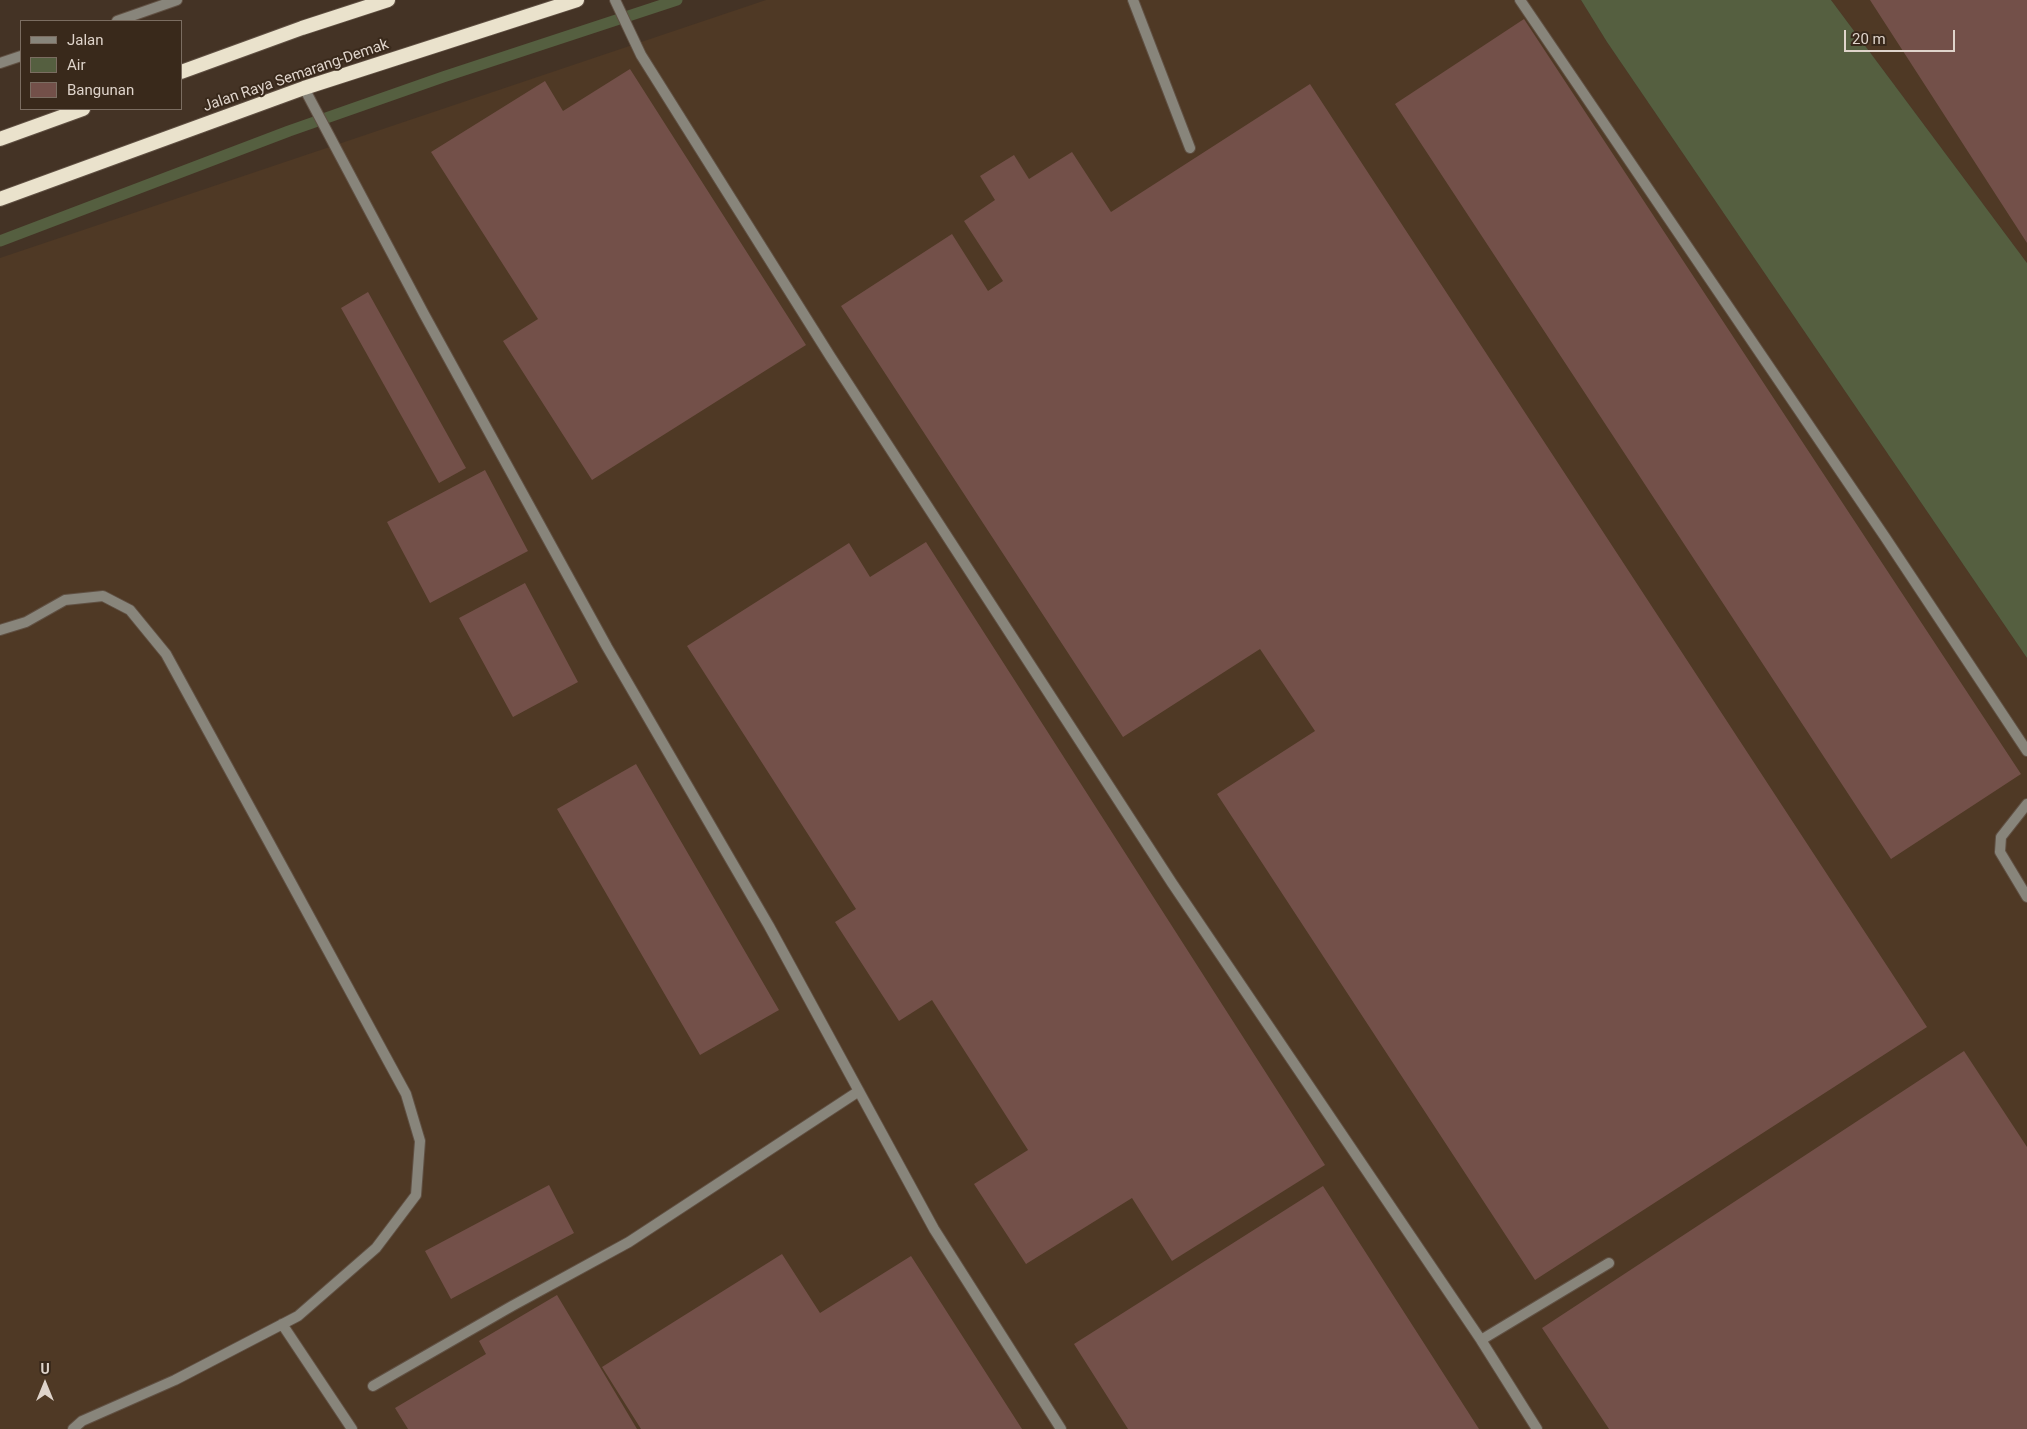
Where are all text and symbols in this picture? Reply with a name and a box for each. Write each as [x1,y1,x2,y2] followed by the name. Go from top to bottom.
[20,20,182,110] legend
[1847,20,1958,52] scale bar
[1852,30,1886,48] text: 20 m
[67,31,104,49] text: Jalan
[201,36,391,116] street label: Jalan Raya Semarang-Demak
[67,56,86,74] text: Air
[67,81,134,99] text: Bangunan
[20,1359,70,1409] north arrow
[40,1361,50,1377] text: U

